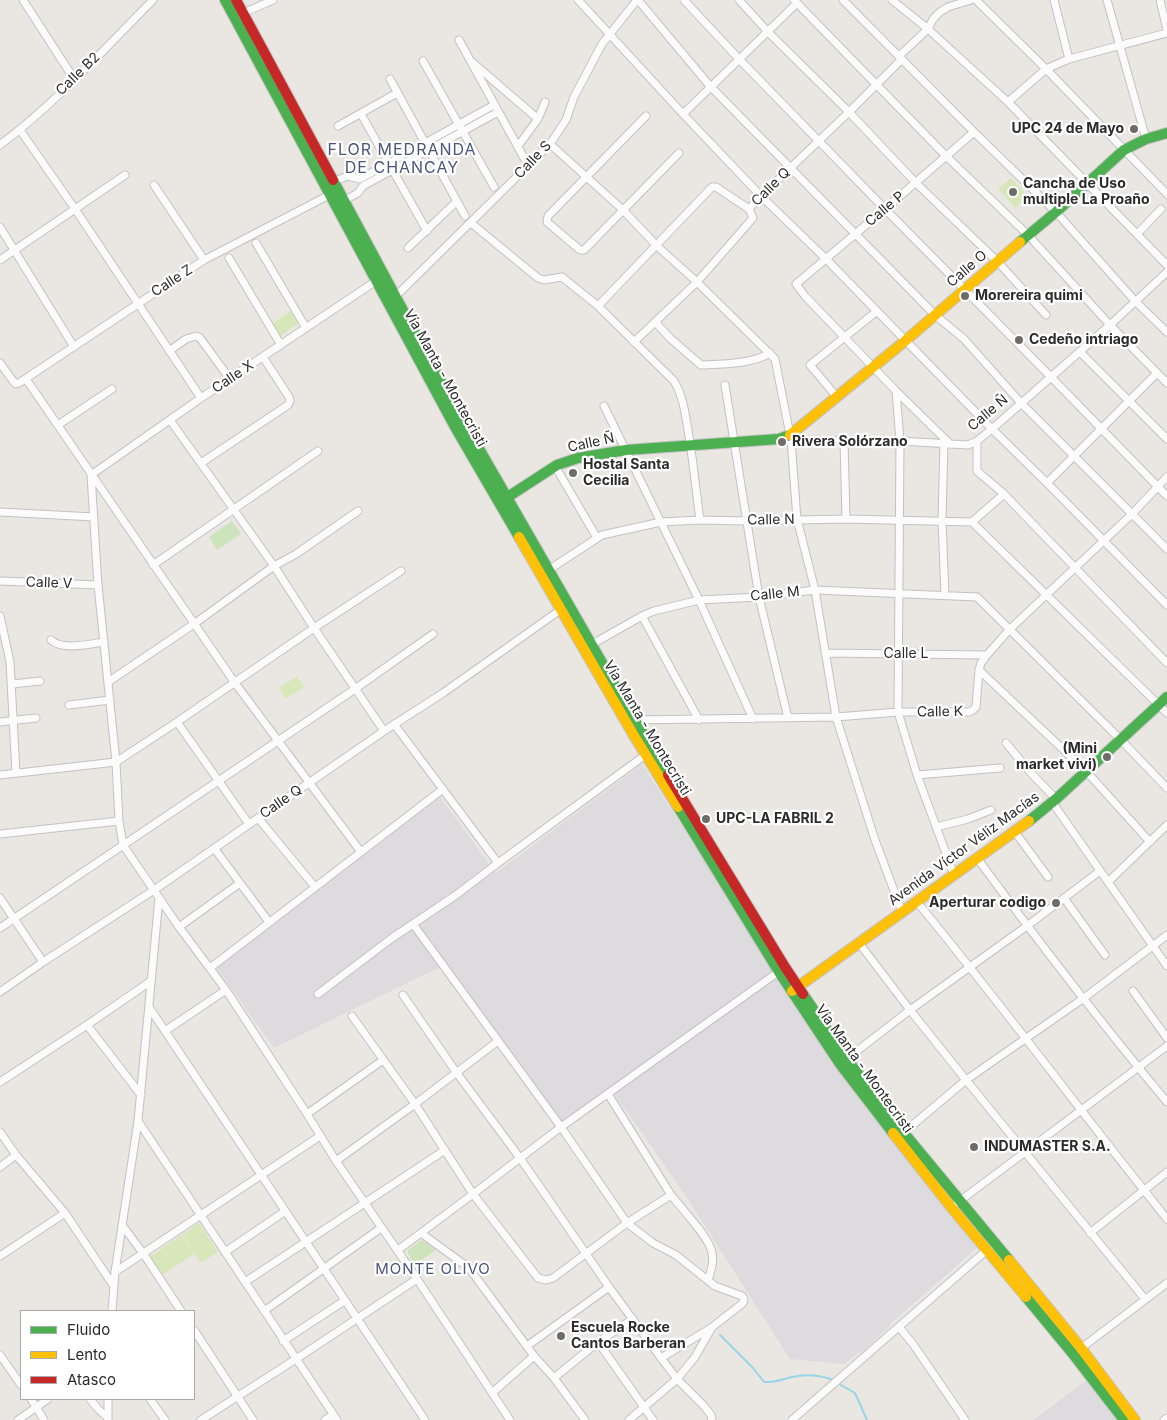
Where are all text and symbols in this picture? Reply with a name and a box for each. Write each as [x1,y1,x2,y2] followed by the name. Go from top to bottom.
[53,49,103,99] street label: Calle B2
[1011,121,1124,137] place label: UPC 24 de Mayo
[1128,123,1140,135] marker: UPC 24 de Mayo
[511,138,555,182] street label: Calle S
[326,140,478,178] district label: FLOR MEDRANDA DE CHANCAY
[748,164,794,210] street label: Calle Q
[1023,176,1150,208] place label: Cancha de Uso multiple La Proaño
[1007,186,1019,198] marker: Cancha de Uso multiple La Proaño
[862,188,908,230] street label: Calle P
[943,247,991,291] street label: Calle O
[148,261,196,301] street label: Calle Z
[975,288,1083,304] place label: Morereira quimi
[959,290,971,302] marker: Morereira quimi
[400,306,490,450] street label: Vía Manta - Montecristi
[1029,332,1138,348] place label: Cedeño intriago
[1013,334,1025,346] marker: Cedeño intriago
[209,357,257,397] street label: Calle X
[964,391,1012,435] street label: Calle Ñ
[566,430,616,456] street label: Calle Ñ
[792,434,908,450] place label: Rivera Solórzano
[776,436,788,448] marker: Rivera Solórzano
[583,457,670,490] place label: Hostal Santa Cecilia
[567,467,579,479] marker: Hostal Santa Cecilia
[747,511,795,529] street label: Calle N
[25,574,73,592] street label: Calle V
[749,583,801,605] street label: Calle M
[884,646,928,662] street label: Calle L
[600,657,694,799] street label: Vía Manta - Montecristi
[917,703,963,721] street label: Calle K
[1016,741,1097,774] place label: (Mini market vivi)
[1101,751,1113,763] marker: (Mini market vivi)
[257,781,305,823] street label: Calle Q
[885,789,1043,909] street label: Avenida Víctor Véliz Macías
[716,811,834,827] place label: UPC-LA FABRIL 2
[700,813,712,825] marker: UPC-LA FABRIL 2
[929,895,1046,911] place label: Aperturar codigo
[1050,897,1062,909] marker: Aperturar codigo
[812,1002,916,1136] street label: Vía Manta - Montecristi
[984,1139,1111,1155] place label: INDUMASTER S.A.
[968,1141,980,1153] marker: INDUMASTER S.A.
[374,1260,492,1278] district label: MONTE OLIVO
[20,1310,195,1400] legend
[67,1320,110,1339] text: Fluido
[571,1320,686,1352] place label: Escuela Rocke Cantos Barberan
[555,1330,567,1342] marker: Escuela Rocke Cantos Barberan
[67,1345,107,1364] text: Lento
[67,1370,116,1389] text: Atasco

